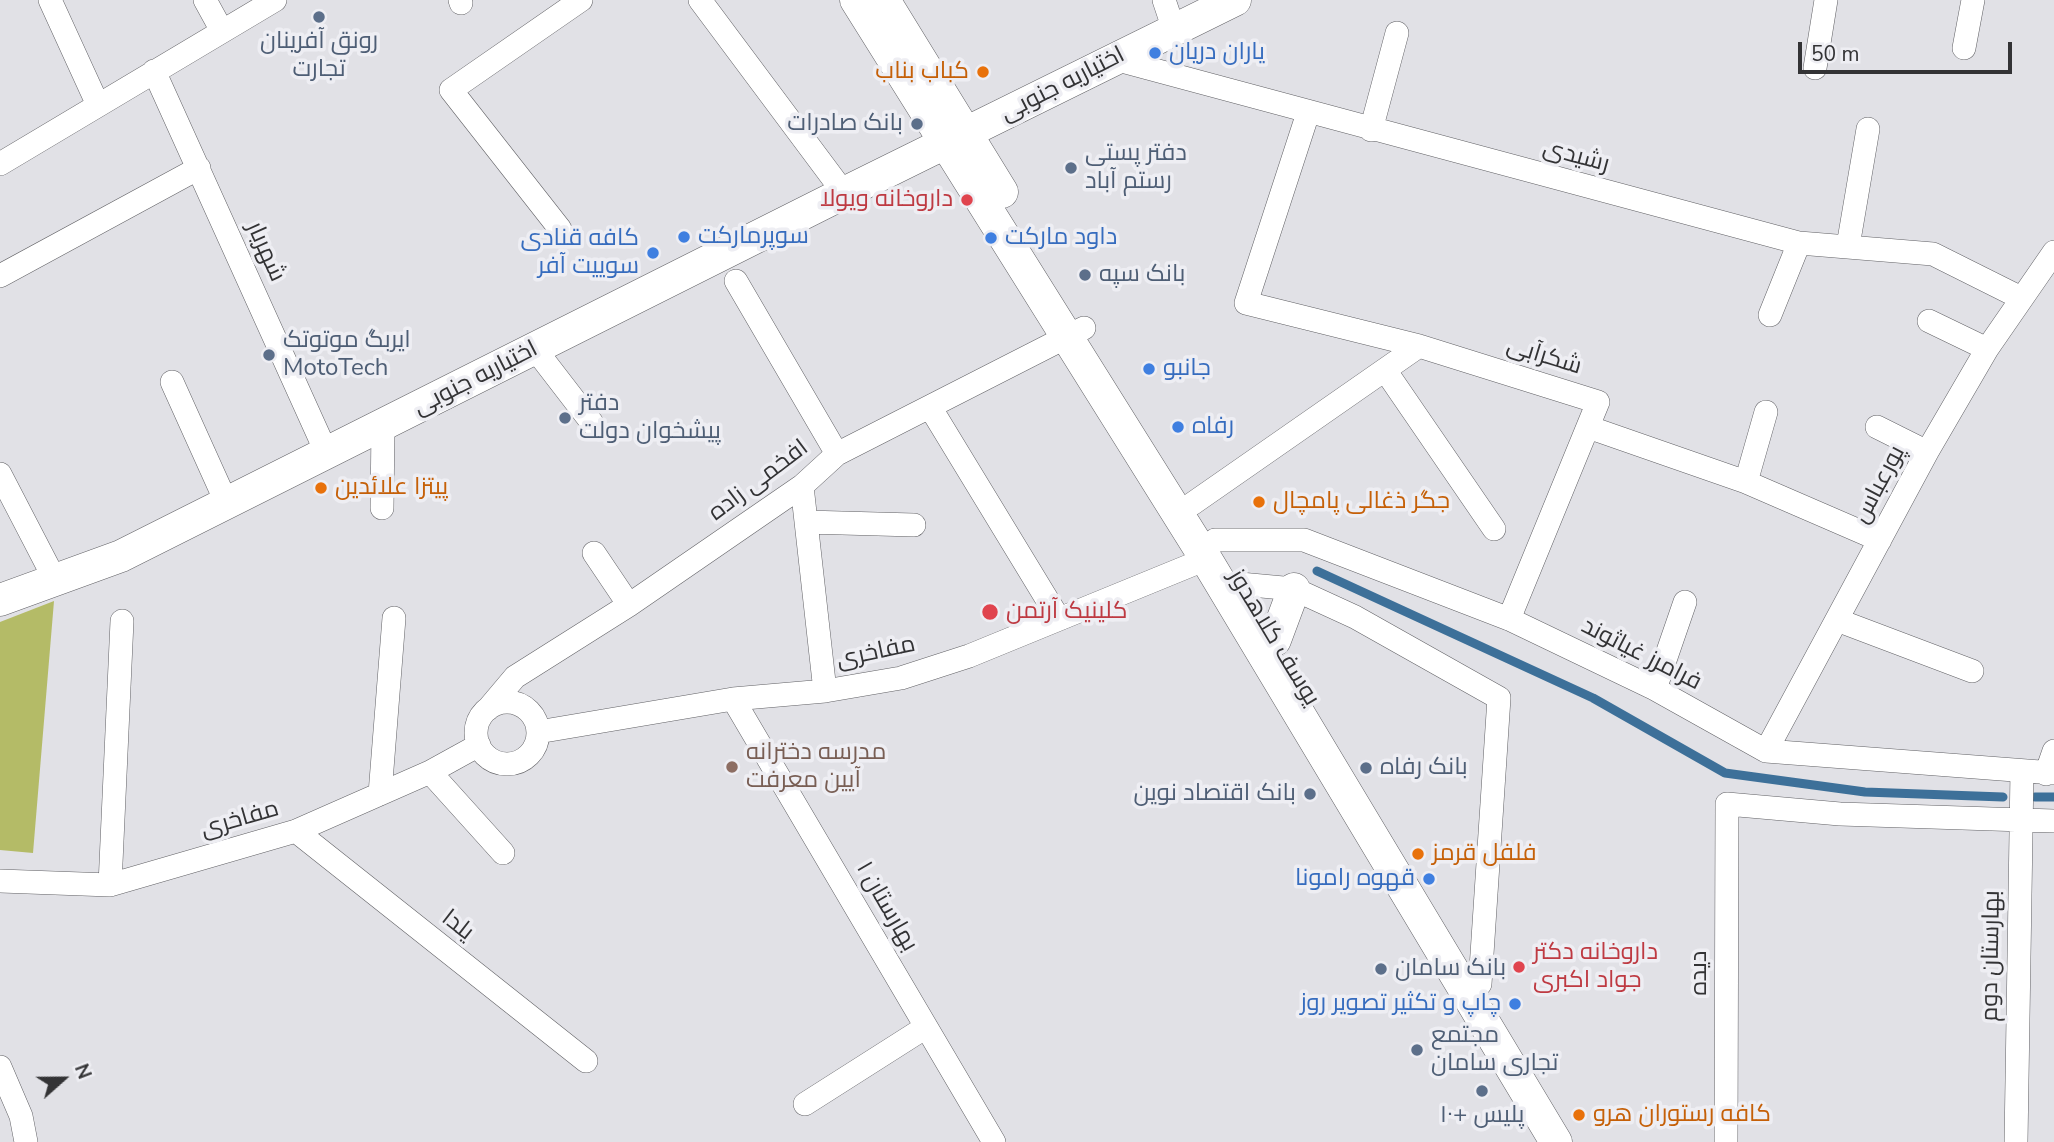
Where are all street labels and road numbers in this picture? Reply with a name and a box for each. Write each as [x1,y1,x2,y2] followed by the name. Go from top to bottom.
[996,41,1130,129] street label: اختیاریه جنوبی
[1540,134,1612,180] street label: رشیدی
[239,218,291,286] street label: شهریار
[1503,332,1585,382] street label: شکرآبی
[409,335,543,423] street label: اختیاریه جنوبی
[703,434,815,528] street label: افخمی زاده
[1848,441,1912,529] street label: پورعباس
[1221,565,1325,711] street label: یوسف کلاهدوز
[1576,612,1706,698] street label: فرامرز غیاثوند
[834,631,918,675] street label: مفاخری
[198,795,282,845] street label: مفاخری
[849,857,923,957] street label: بهارستان ١
[1976,890,2008,1022] street label: بهارستان دوم
[435,904,479,948] street label: یلدا
[1686,951,1714,995] street label: دیده

